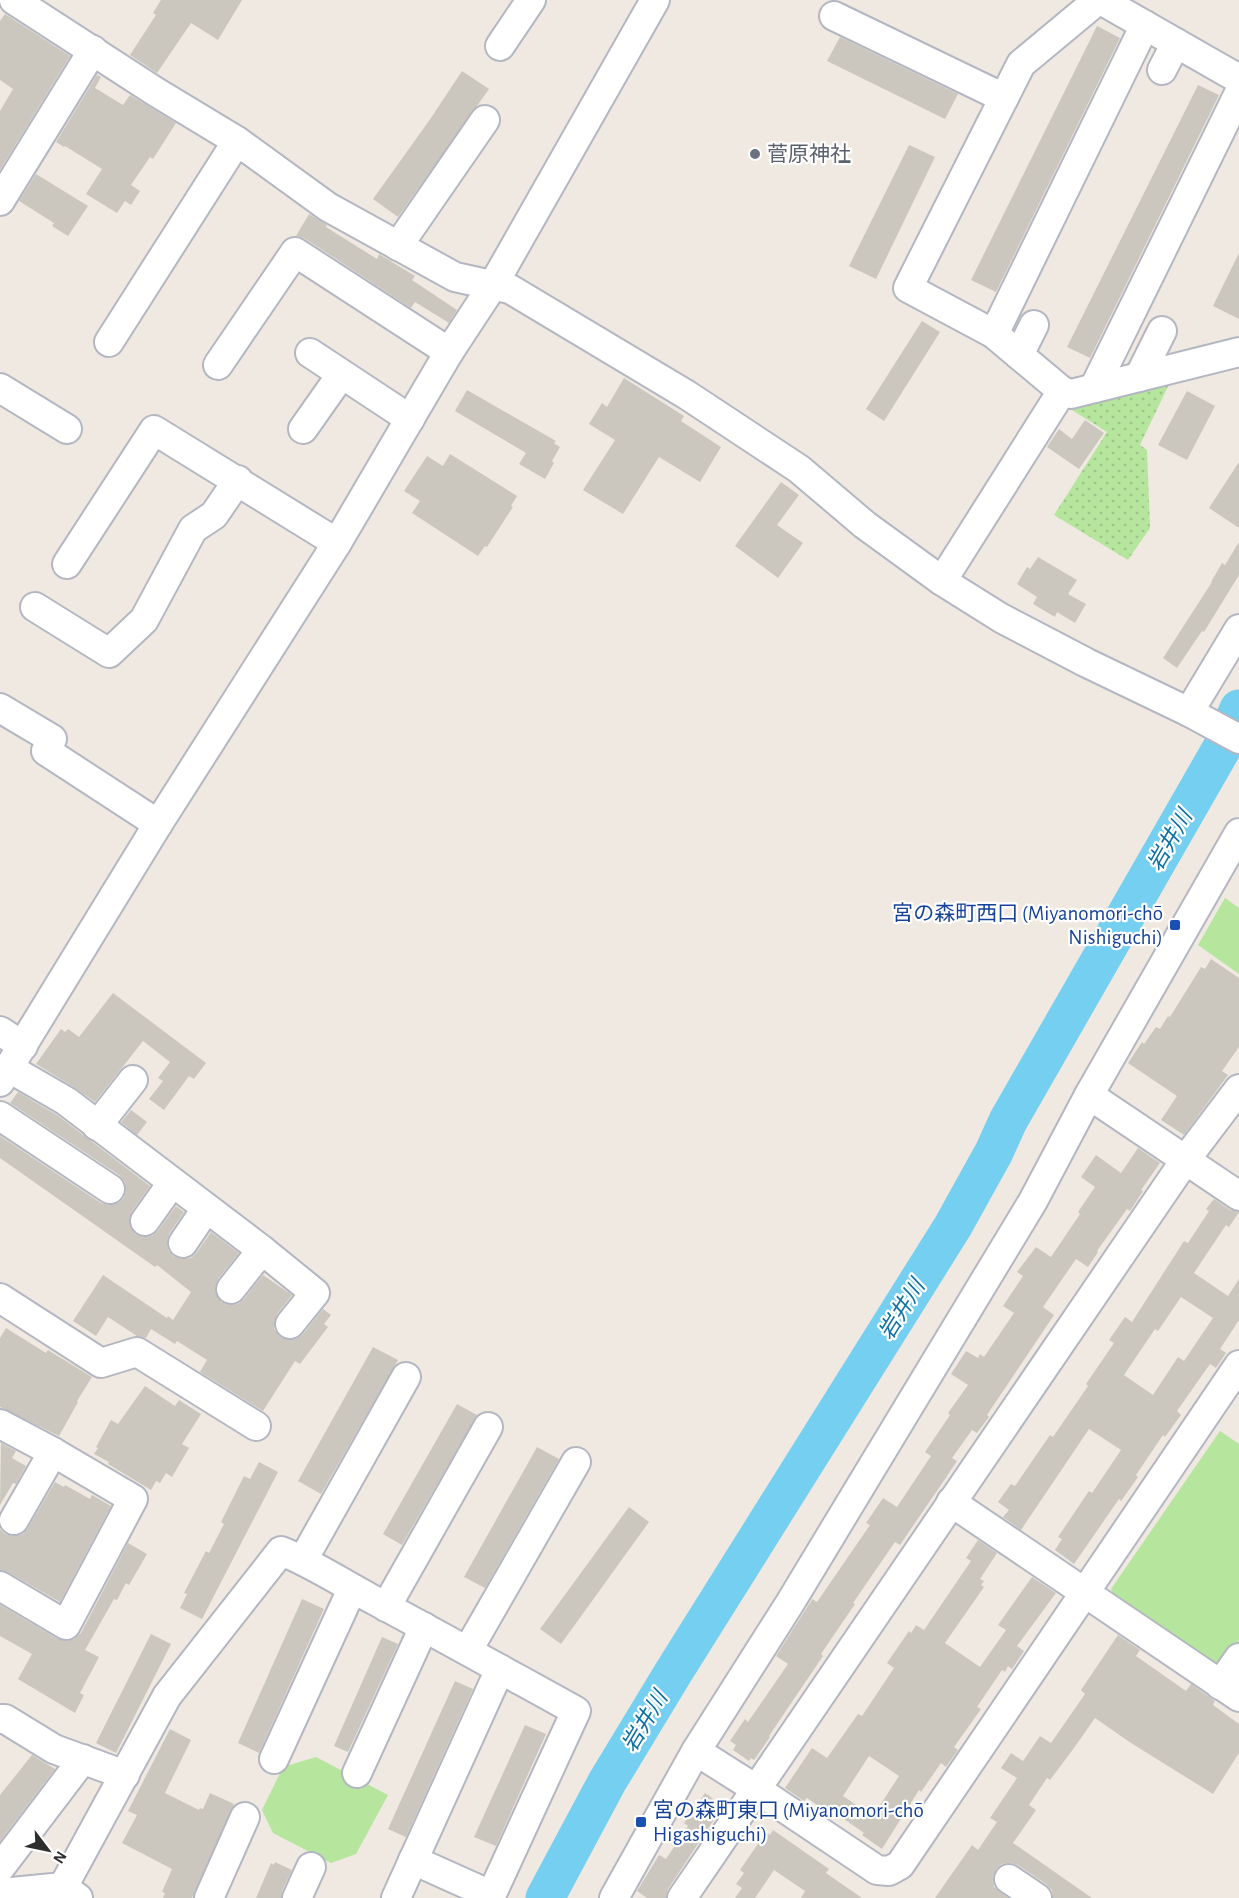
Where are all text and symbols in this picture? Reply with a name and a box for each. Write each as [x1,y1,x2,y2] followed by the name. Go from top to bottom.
[767,143,851,165] place label: 菅原神社
[748,147,762,161] marker: 菅原神社
[1143,804,1197,875] water label: 岩井川
[892,902,1163,948] place label: 宮の森町西口 (Miyanomori-chō Nishiguchi)
[1168,918,1182,932] marker: 宮の森町西口 (Miyanomori-chō Nishiguchi)
[874,1273,930,1343] water label: 岩井川
[618,1685,672,1755] water label: 岩井川
[653,1799,924,1845] place label: 宮の森町東口 (Miyanomori-chō Higashiguchi)
[634,1815,648,1829] marker: 宮の森町東口 (Miyanomori-chō Higashiguchi)
[18,1820,78,1880] north arrow
[50,1848,70,1866] text: N

